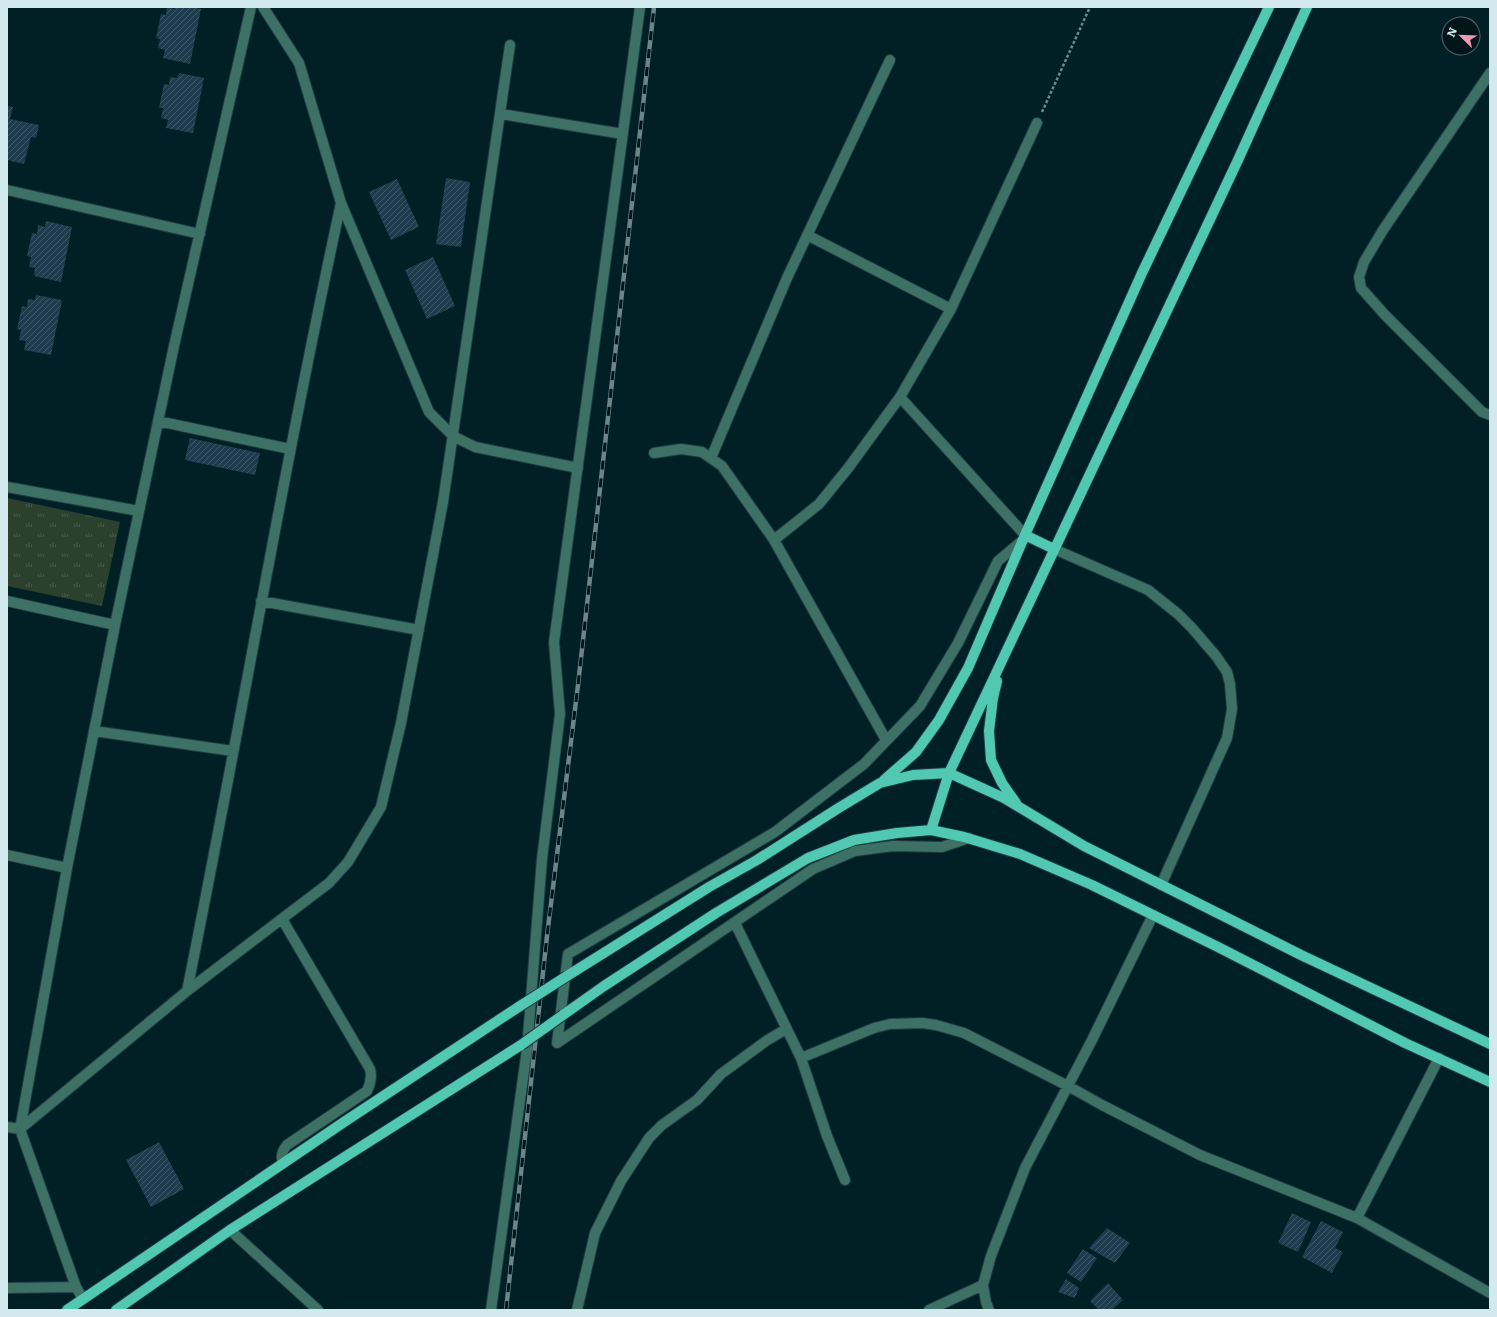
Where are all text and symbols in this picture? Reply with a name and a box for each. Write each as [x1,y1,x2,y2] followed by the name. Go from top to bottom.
[1441,16,1481,56] north arrow
[1442,24,1460,39] text: N

